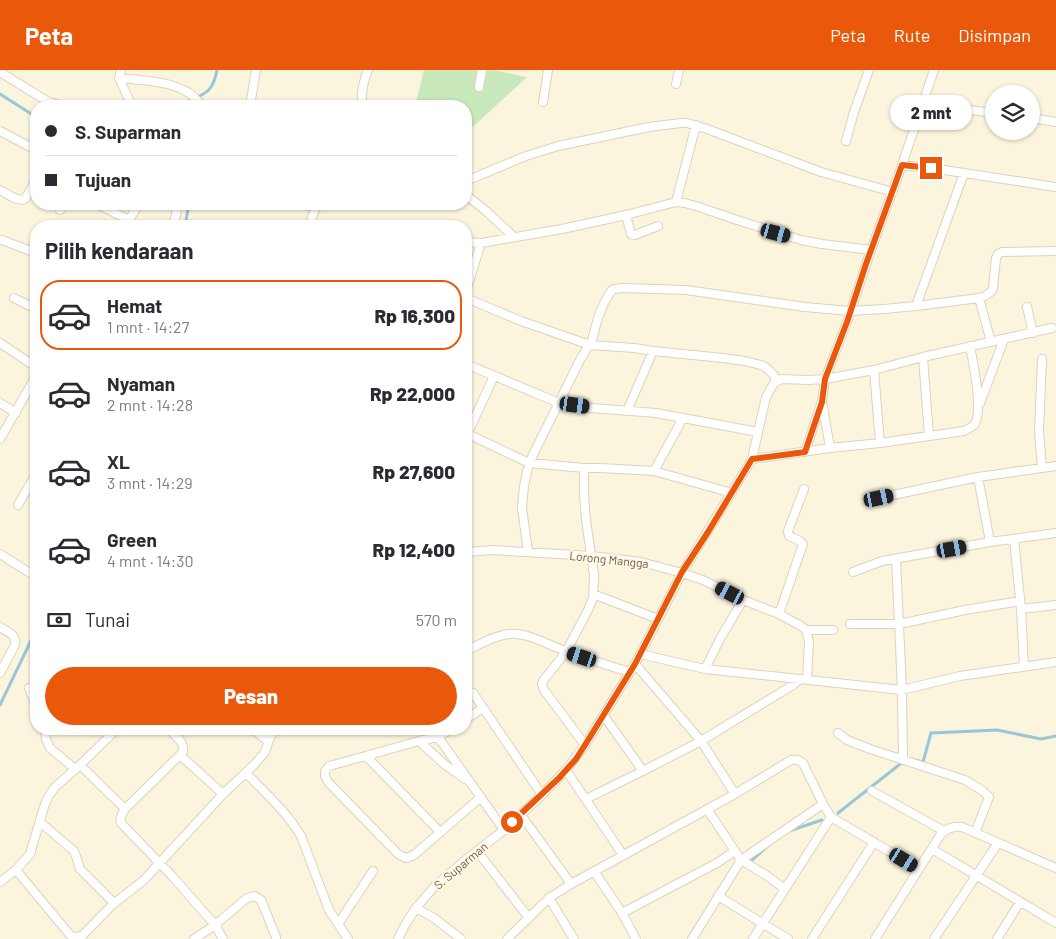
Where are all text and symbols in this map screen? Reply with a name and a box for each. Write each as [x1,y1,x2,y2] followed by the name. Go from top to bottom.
[25,21,73,50] text: Peta
[830,24,866,46] text: Peta
[894,24,930,46] text: Rute
[958,24,1031,46] text: Disimpan
[985,85,1040,140] map controls
[985,85,1040,140] button: layers
[890,96,972,131] callout: 2 mnt
[911,103,951,122] text: 2 mnt
[75,120,181,143] text: S. Suparman
[920,157,942,179] route end
[75,168,131,191] text: Tujuan
[759,222,792,244] car
[45,237,193,263] text: Pilih kendaraan
[47,293,92,338] icon: car
[107,294,162,317] text: Hemat
[374,304,455,327] text: Rp 16,300
[107,317,189,336] text: 1 mnt · 14:27
[47,371,92,416] icon: car
[107,372,175,395] text: Nyaman
[370,382,455,405] text: Rp 22,000
[107,395,193,414] text: 2 mnt · 14:28
[559,395,590,415] car
[47,449,92,494] icon: car
[107,450,130,473] text: XL
[373,460,455,483] text: Rp 27,600
[107,473,193,492] text: 3 mnt · 14:29
[862,488,895,508] car
[47,527,92,572] icon: car
[107,528,157,551] text: Green
[373,538,455,561] text: Rp 12,400
[935,539,968,559] car
[569,548,649,570] street label: Lorong Mangga
[107,551,194,570] text: 4 mnt · 14:30
[713,580,746,606] car
[45,606,73,634] icon: cash
[85,608,130,631] text: Tunai
[416,610,457,629] text: 570 m
[565,645,598,669] car
[45,667,457,725] button: Pesan
[501,811,523,833] route start
[431,839,490,892] street label: S. Suparman
[887,846,920,874] car

